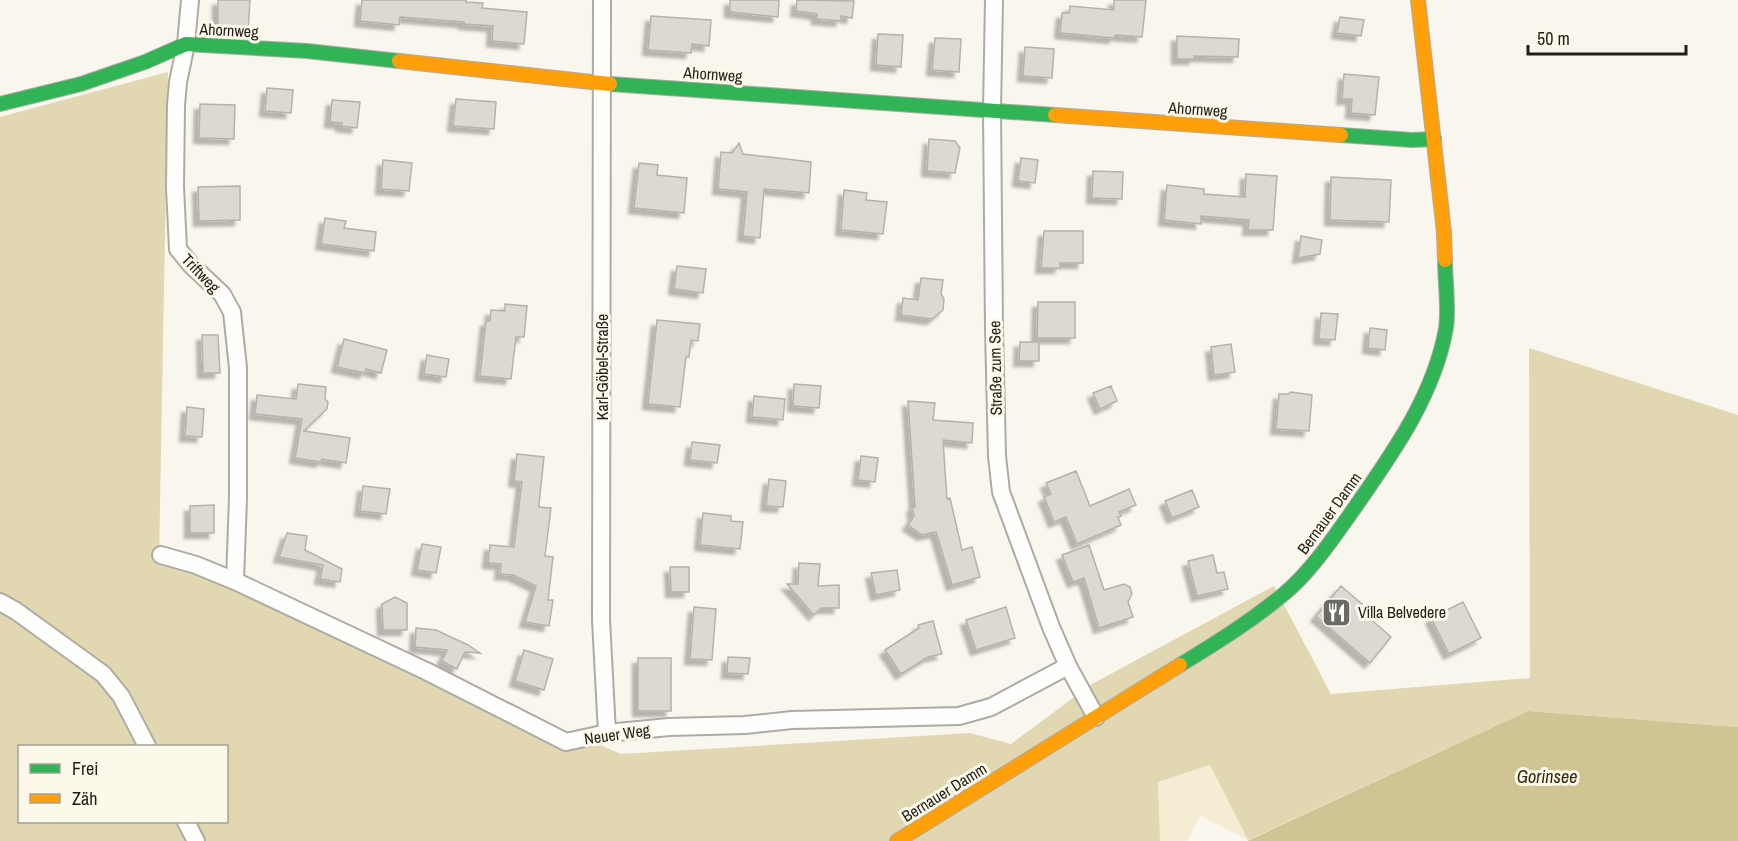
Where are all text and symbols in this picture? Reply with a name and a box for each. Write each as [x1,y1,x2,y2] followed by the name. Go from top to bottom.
[198,17,260,43] street label: Ahornweg
[1528,18,1686,56] scale bar
[1537,26,1570,51] text: 50 m
[682,61,744,87] street label: Ahornweg
[1167,96,1229,122] street label: Ahornweg
[177,248,226,298] street label: Triftweg
[591,314,613,420] street label: Karl-Göbel-Straße
[983,320,1007,416] street label: Straße zum See
[1292,468,1366,558] street label: Bernauer Damm
[1321,596,1353,628] restaurant icon: Villa Belvedere
[1358,601,1446,623] place label: Villa Belvedere
[583,718,652,749] street label: Neuer Weg
[18,745,228,823] legend
[72,756,98,781] text: Frei
[897,757,991,827] street label: Bernauer Damm
[1517,764,1577,789] water label: Gorinsee
[72,786,97,811] text: Zäh

